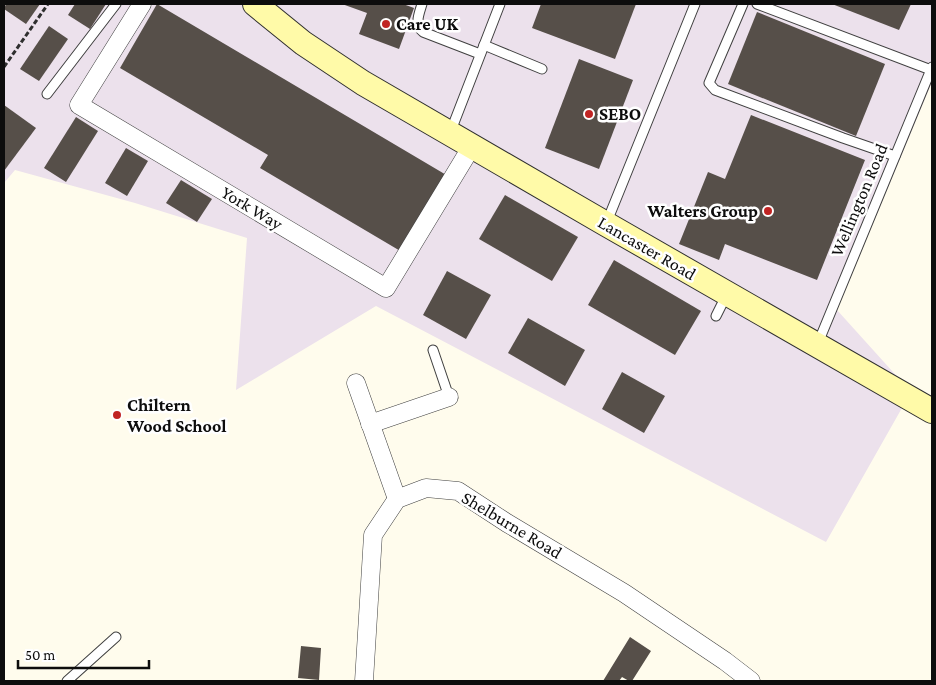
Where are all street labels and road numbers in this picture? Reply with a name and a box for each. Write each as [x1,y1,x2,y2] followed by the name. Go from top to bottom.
[826,140,892,259] street label: Wellington Road
[218,182,287,234] street label: York Way
[594,212,700,284] street label: Lancaster Road
[458,487,566,563] street label: Shelburne Road

